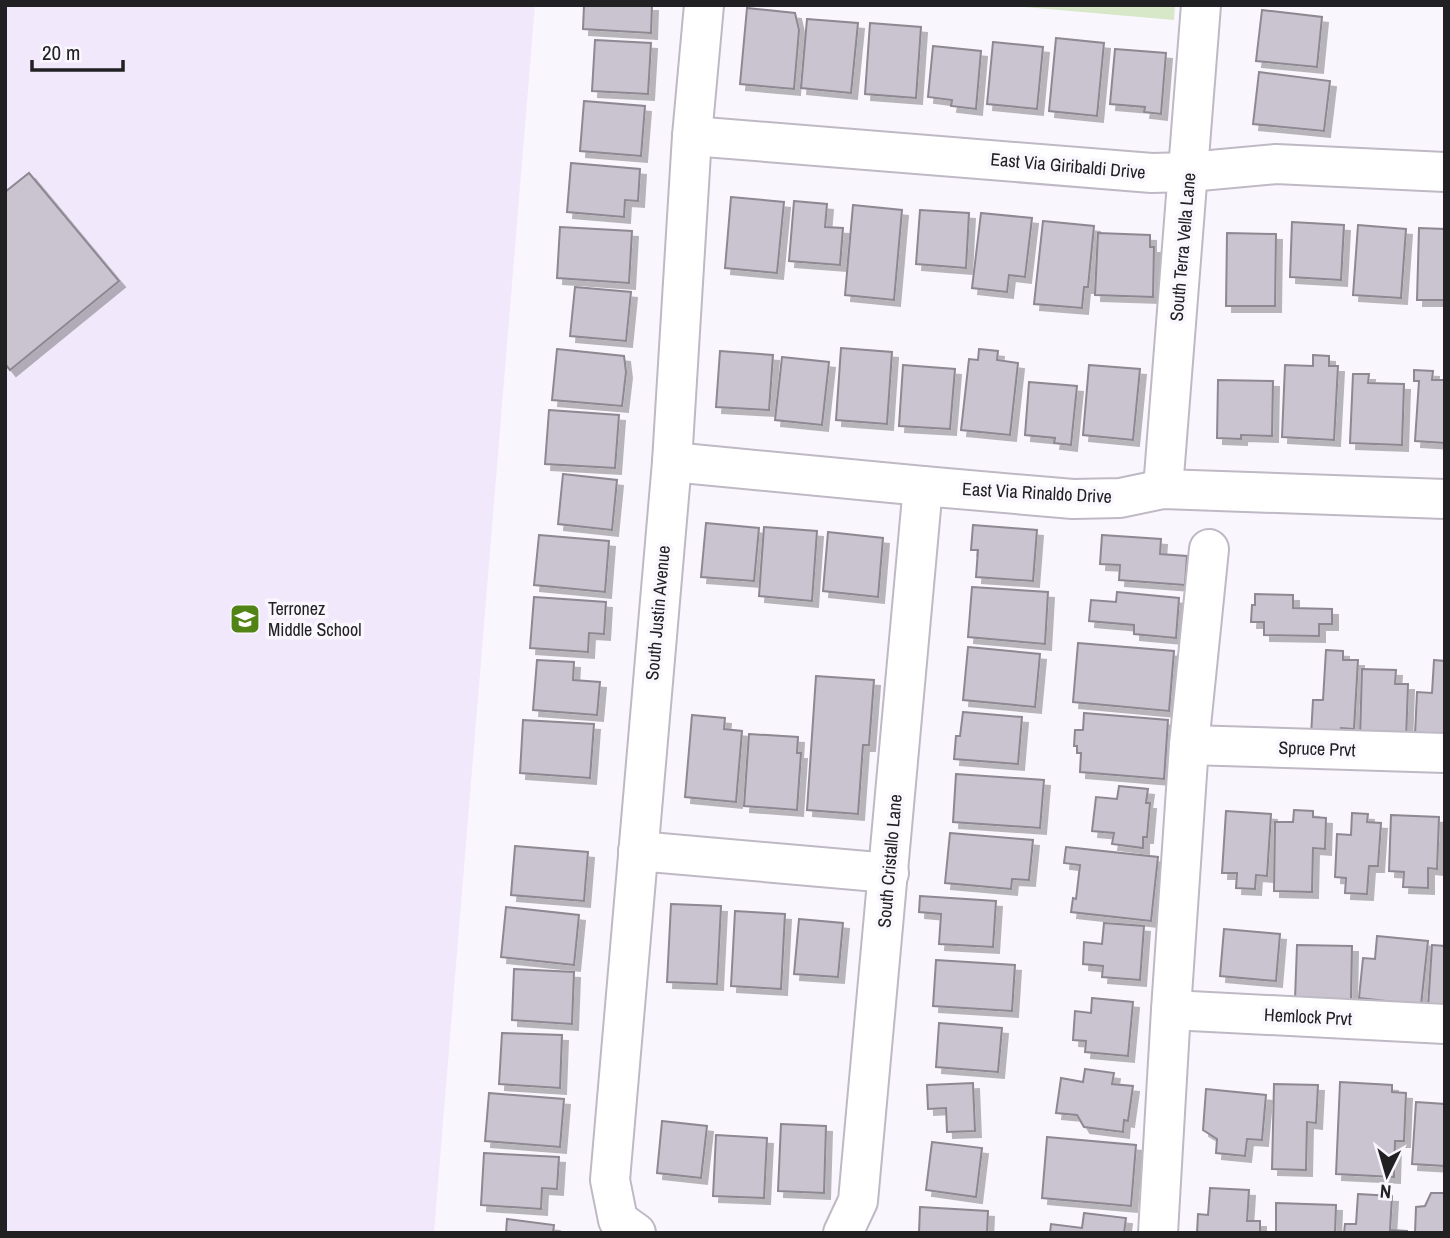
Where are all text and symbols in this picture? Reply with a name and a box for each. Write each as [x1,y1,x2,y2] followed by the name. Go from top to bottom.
[32,28,122,72] scale bar
[42,38,80,67] text: 20 m
[989,146,1147,185] street label: East Via Giribaldi Drive
[1164,172,1201,322] street label: South Terra Vella Lane
[962,476,1113,509] street label: East Via Rinaldo Drive
[639,545,676,681] street label: South Justin Avenue
[268,596,362,642] place label: Terronez Middle School
[228,602,262,636] school or university icon: Terronez Middle School
[1278,735,1356,762] street label: Spruce Prvt
[871,793,908,929] street label: South Cristallo Lane
[1264,1002,1352,1031] street label: Hemlock Prvt
[1352,1140,1422,1210] north arrow
[1379,1178,1392,1205] text: N

